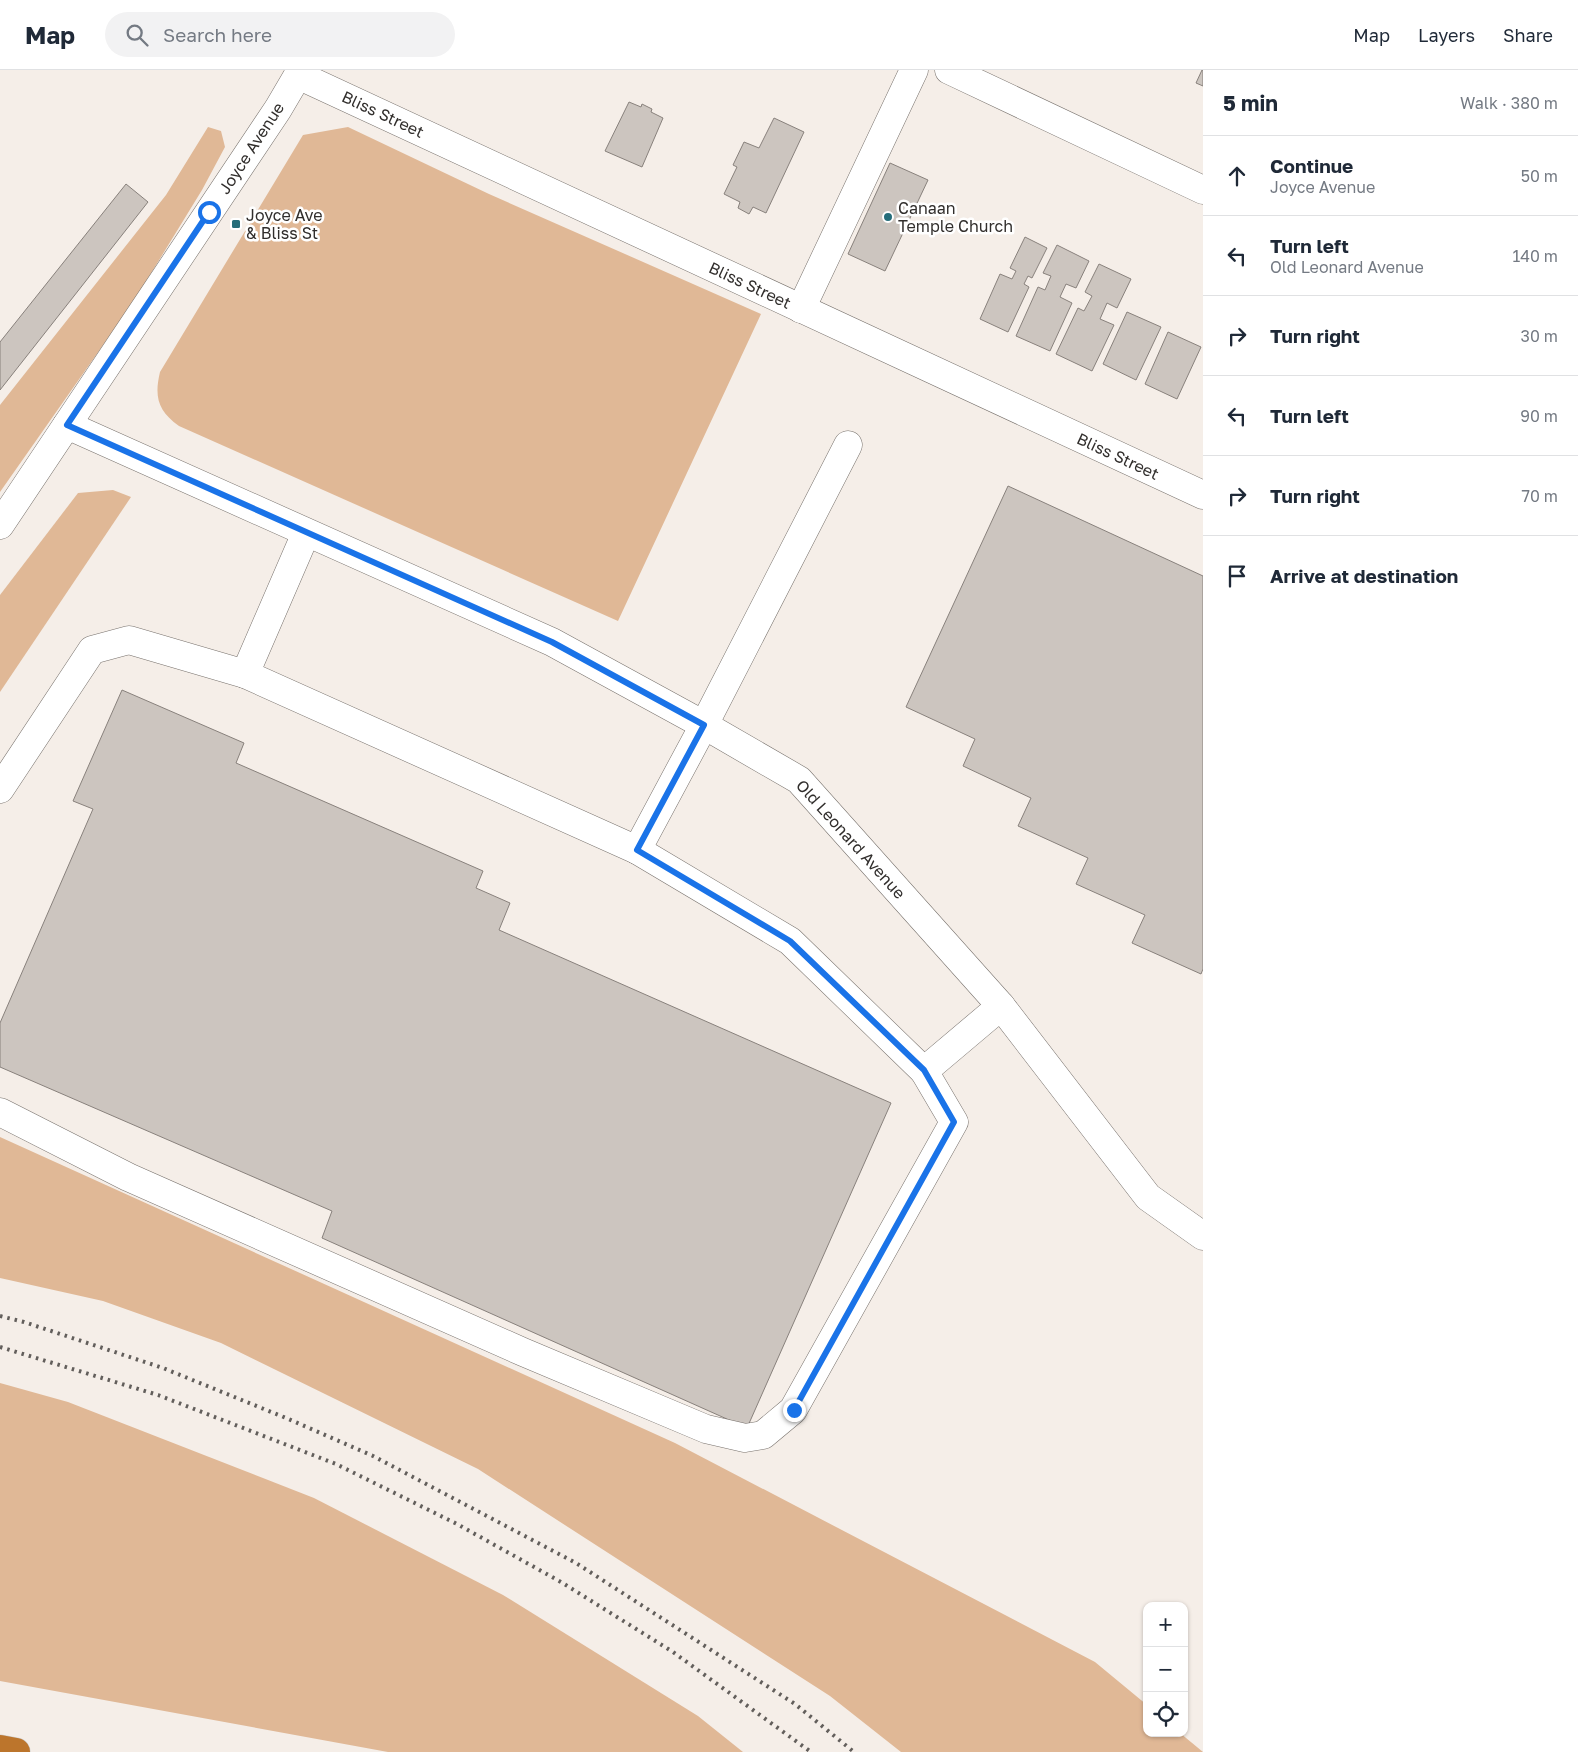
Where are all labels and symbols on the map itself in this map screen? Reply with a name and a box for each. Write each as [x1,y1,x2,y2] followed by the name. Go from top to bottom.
[339,86,427,142] street label: Bliss Street
[214,98,288,198] street label: Joyce Avenue
[898,198,1013,236] place label: Canaan Temple Church
[198,201,221,224] route start
[246,205,322,243] place label: Joyce Ave & Bliss St
[882,211,894,223] marker: Canaan Temple Church
[230,218,242,230] marker: Joyce Ave & Bliss St
[706,257,794,313] street label: Bliss Street
[1074,428,1162,484] street label: Bliss Street
[792,775,910,903] street label: Old Leonard Avenue
[783,1399,806,1422] route end

